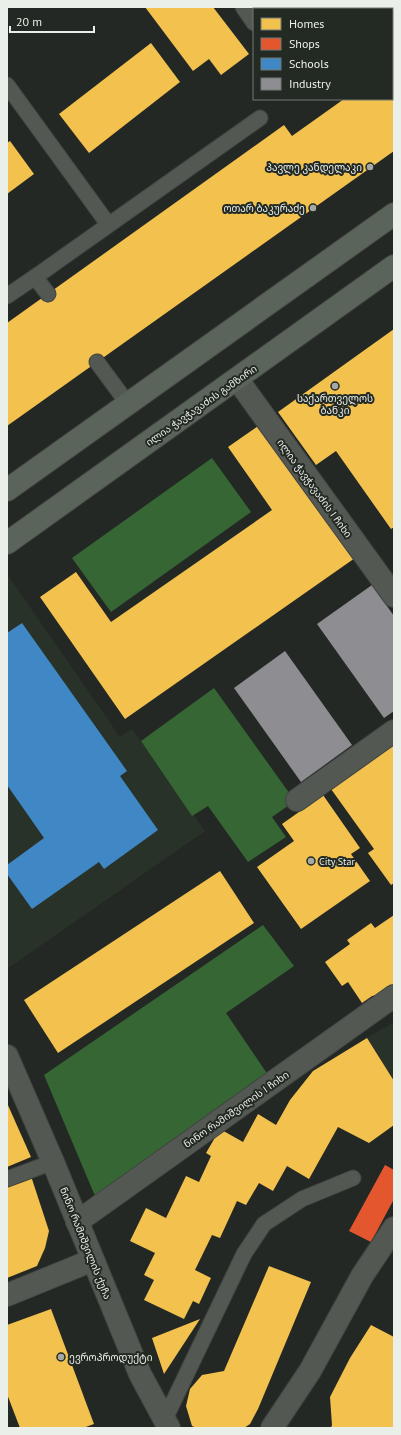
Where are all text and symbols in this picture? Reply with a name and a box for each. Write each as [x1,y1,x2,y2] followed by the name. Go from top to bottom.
[10,8,94,34] scale bar
[253,8,393,100] legend
[16,14,42,29] text: 20 m
[289,16,324,31] text: Homes
[289,36,320,51] text: Shops
[289,56,329,71] text: Schools
[289,76,331,91] text: Industry
[266,161,362,174] place label: პავლე კანდელაკი
[365,162,375,172] marker: პავლე კანდელაკი
[223,202,305,215] place label: ოთარ ბაკურაძე
[308,203,318,213] marker: ოთარ ბაკურაძე
[143,362,260,449] street label: ილია ჭავჭავაძის გამზირი
[330,381,340,391] marker: საქართველოს ბანკი
[297,392,373,417] place label: საქართველოს ბანკი
[274,436,355,540] street label: ილია ჭავჭავაძის I ჩიხი
[319,855,355,868] place label: City Star
[306,856,316,866] marker: City Star
[181,1068,292,1151] street label: ნინო რამიშვილის I ჩიხი
[57,1185,114,1301] street label: ნინო რამიშვილის ქუჩა
[69,1351,153,1364] place label: ევროპროდუქტი
[56,1352,66,1362] marker: ევროპროდუქტი

